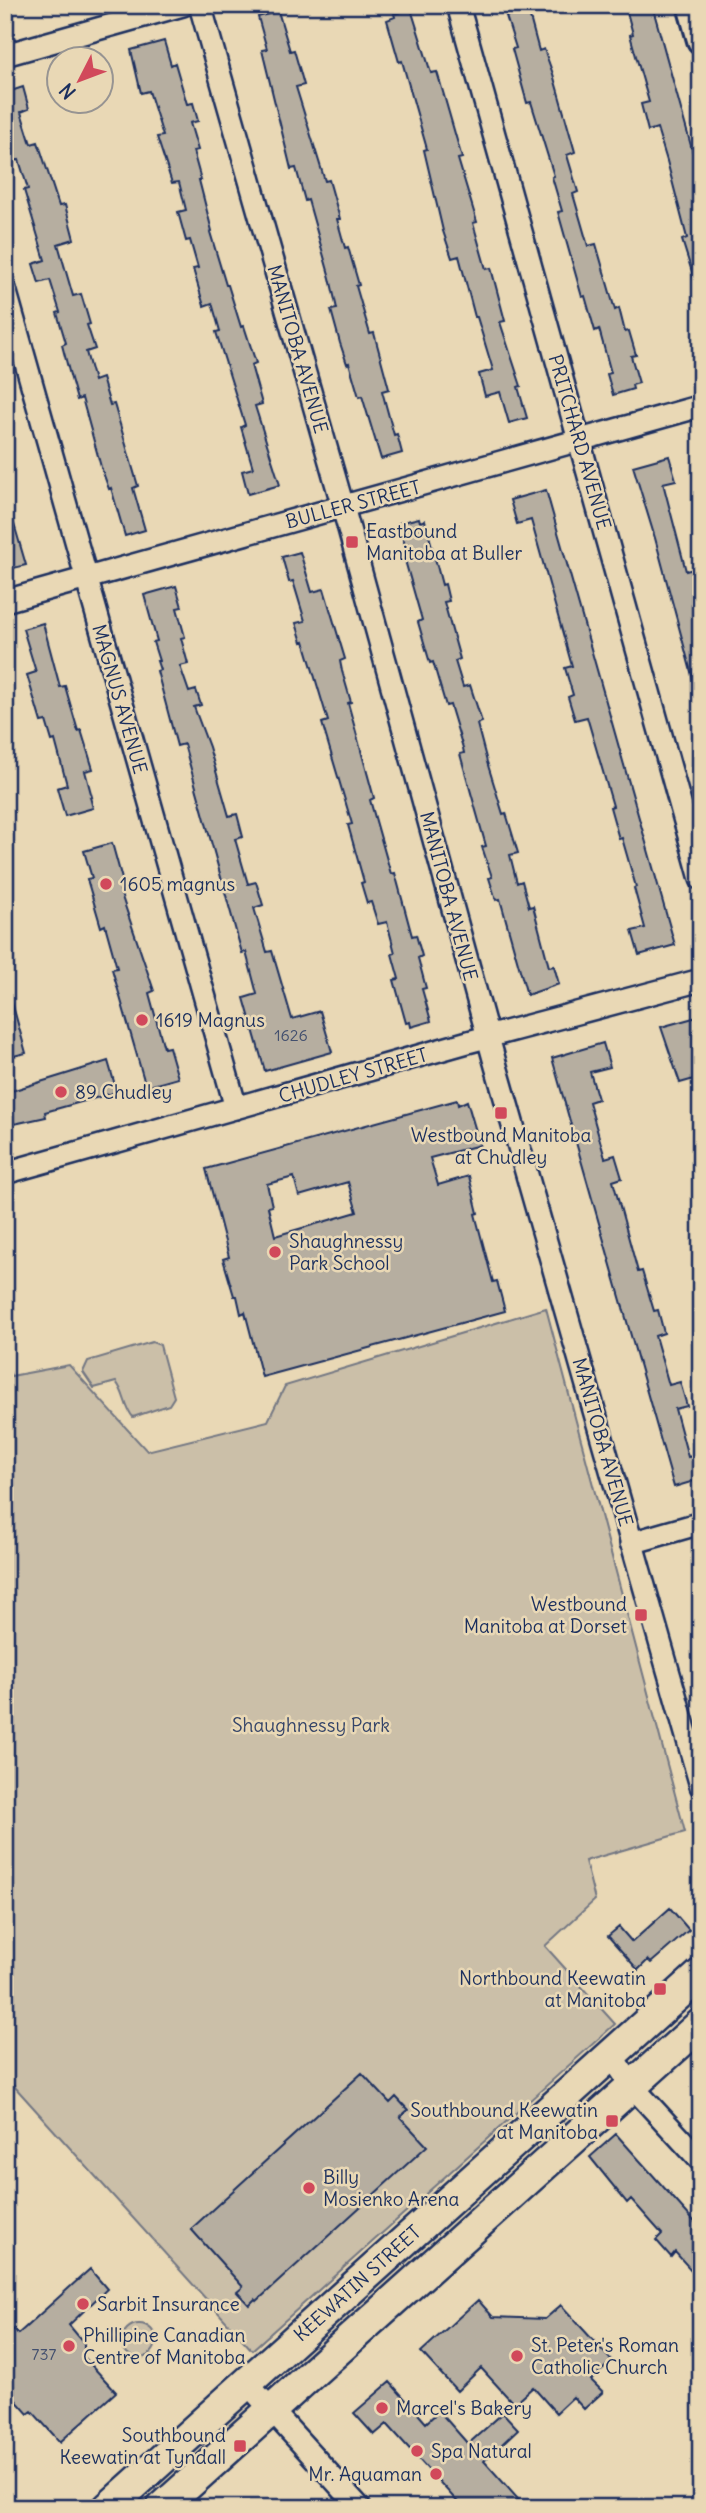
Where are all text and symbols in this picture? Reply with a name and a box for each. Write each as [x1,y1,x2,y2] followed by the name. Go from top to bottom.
[46,46,116,116] north arrow
[54,78,81,104] text: N
[262,262,334,436] street label: MANITOBA AVENUE
[543,352,617,532] street label: PRITCHARD AVENUE
[283,474,423,534] street label: BULLER STREET
[366,519,522,565] place label: Eastbound Manitoba at Buller
[344,534,360,550] marker: Eastbound Manitoba at Buller
[87,621,153,777] street label: MAGNUS AVENUE
[415,809,483,983] street label: MANITOBA AVENUE
[120,872,235,896] place label: 1605 magnus
[98,876,114,892] marker: 1605 magnus
[156,1008,265,1032] place label: 1619 Magnus
[134,1012,150,1028] marker: 1619 Magnus
[274,1025,308,1045] house number: 1626
[276,1042,430,1108] street label: CHUDLEY STREET
[75,1080,172,1104] place label: 89 Chudley
[53,1084,69,1100] marker: 89 Chudley
[493,1105,509,1121] marker: Westbound Manitoba at Chudley
[411,1123,591,1169] place label: Westbound Manitoba at Chudley
[289,1229,403,1275] place label: Shaughnessy Park School
[267,1244,283,1260] marker: Shaughnessy Park School
[567,1355,639,1529] street label: MANITOBA AVENUE
[464,1592,627,1638] place label: Westbound Manitoba at Dorset
[633,1607,649,1623] marker: Westbound Manitoba at Dorset
[232,1713,390,1737] park label: Shaughnessy Park
[459,1966,646,2012] place label: Northbound Keewatin at Manitoba
[652,1981,668,1997] marker: Northbound Keewatin at Manitoba
[410,2098,598,2144] place label: Southbound Keewatin at Manitoba
[604,2113,620,2129] marker: Southbound Keewatin at Manitoba
[323,2165,459,2211] place label: Billy Mosienko Arena
[301,2180,317,2196] marker: Billy Mosienko Arena
[289,2220,425,2346] street label: KEEWATIN STREET
[97,2292,240,2316] place label: Sarbit Insurance
[75,2296,91,2312] marker: Sarbit Insurance
[83,2323,246,2369] place label: Phillipine Canadian Centre of Manitoba
[531,2333,679,2379] place label: St. Peter's Roman Catholic Church
[61,2338,77,2354] marker: Phillipine Canadian Centre of Manitoba
[32,2344,57,2364] house number: 737
[509,2348,525,2364] marker: St. Peter's Roman Catholic Church
[396,2396,532,2420] place label: Marcel's Bakery
[374,2400,390,2416] marker: Marcel's Bakery
[60,2423,226,2469] place label: Southbound Keewatin at Tyndall
[232,2438,248,2454] marker: Southbound Keewatin at Tyndall
[431,2439,532,2463] place label: Spa Natural
[409,2443,425,2459] marker: Spa Natural
[308,2462,422,2486] place label: Mr. Aquaman
[428,2466,444,2482] marker: Mr. Aquaman

